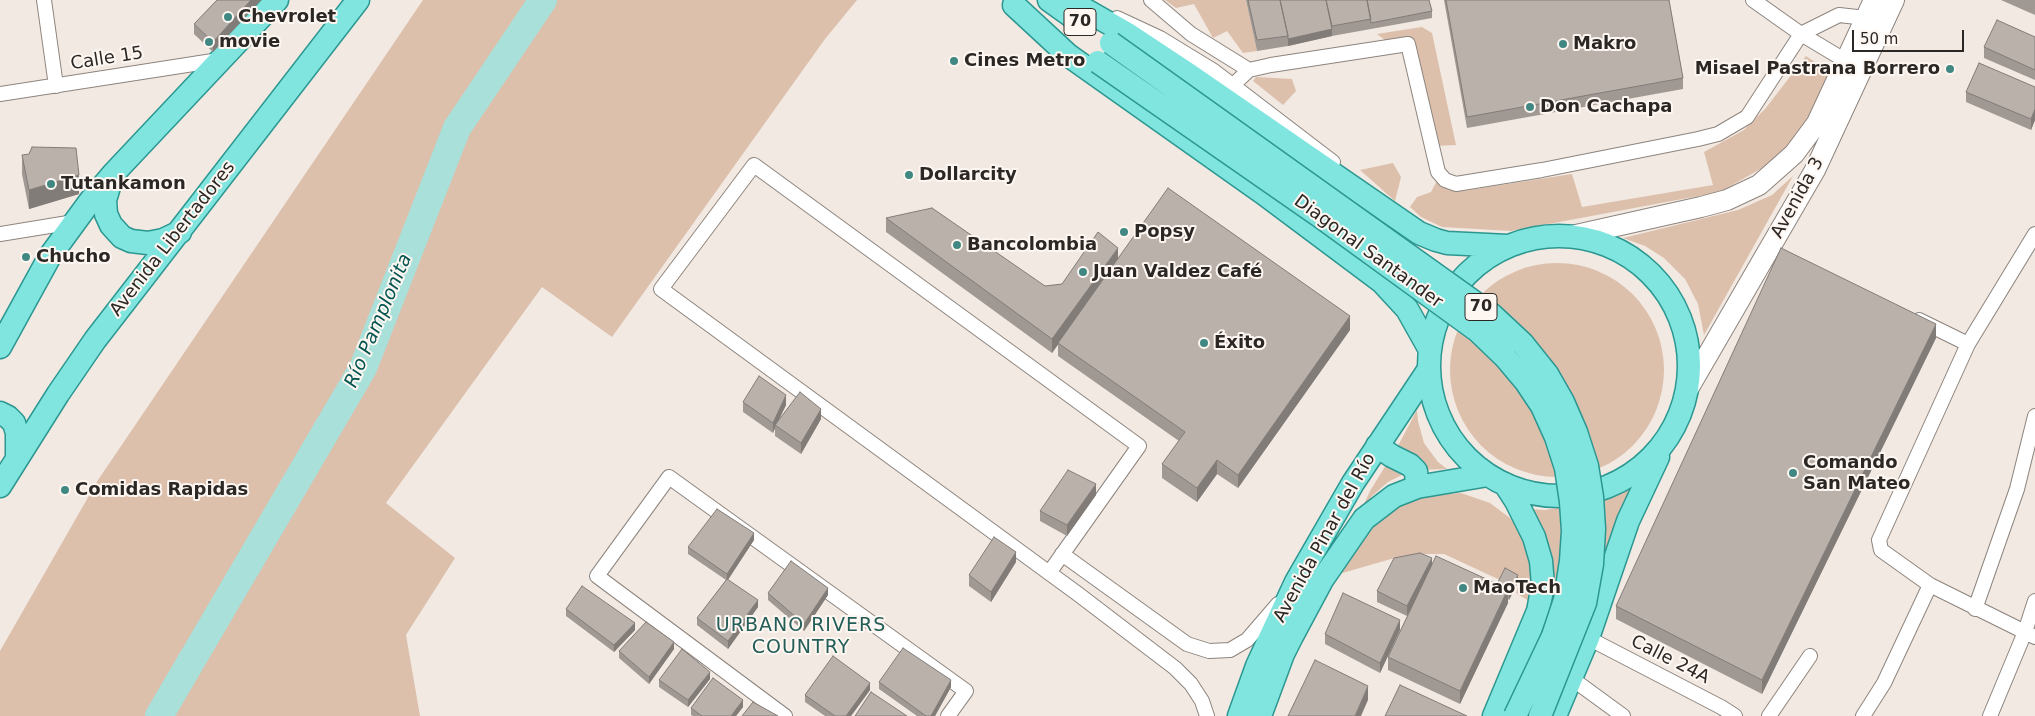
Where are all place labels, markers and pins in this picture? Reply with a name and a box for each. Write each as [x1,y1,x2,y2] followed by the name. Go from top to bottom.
[238,6,336,28] place label: Chevrolet
[222,11,234,23] marker: Chevrolet
[219,31,280,53] place label: movie
[1573,33,1636,55] place label: Makro
[203,36,215,48] marker: movie
[1557,38,1569,50] marker: Makro
[964,50,1085,72] place label: Cines Metro
[948,55,960,67] marker: Cines Metro
[1695,58,1940,80] place label: Misael Pastrana Borrero
[1944,63,1956,75] marker: Misael Pastrana Borrero
[1540,96,1672,118] place label: Don Cachapa
[1524,101,1536,113] marker: Don Cachapa
[919,164,1017,186] place label: Dollarcity
[903,169,915,181] marker: Dollarcity
[61,173,186,195] place label: Tutankamon
[45,178,57,190] marker: Tutankamon
[1134,221,1195,243] place label: Popsy
[1118,226,1130,238] marker: Popsy
[967,234,1097,256] place label: Bancolombia
[951,239,963,251] marker: Bancolombia
[36,246,111,268] place label: Chucho
[20,251,32,263] marker: Chucho
[1093,261,1262,283] place label: Juan Valdez Café
[1077,266,1089,278] marker: Juan Valdez Café
[1214,332,1265,354] place label: Éxito
[1198,337,1210,349] marker: Éxito
[1803,452,1910,494] place label: Comando San Mateo
[1787,467,1799,479] marker: Comando San Mateo
[75,479,248,501] place label: Comidas Rapidas
[59,484,71,496] marker: Comidas Rapidas
[1473,577,1561,599] place label: MaoTech
[1457,582,1469,594] marker: MaoTech

